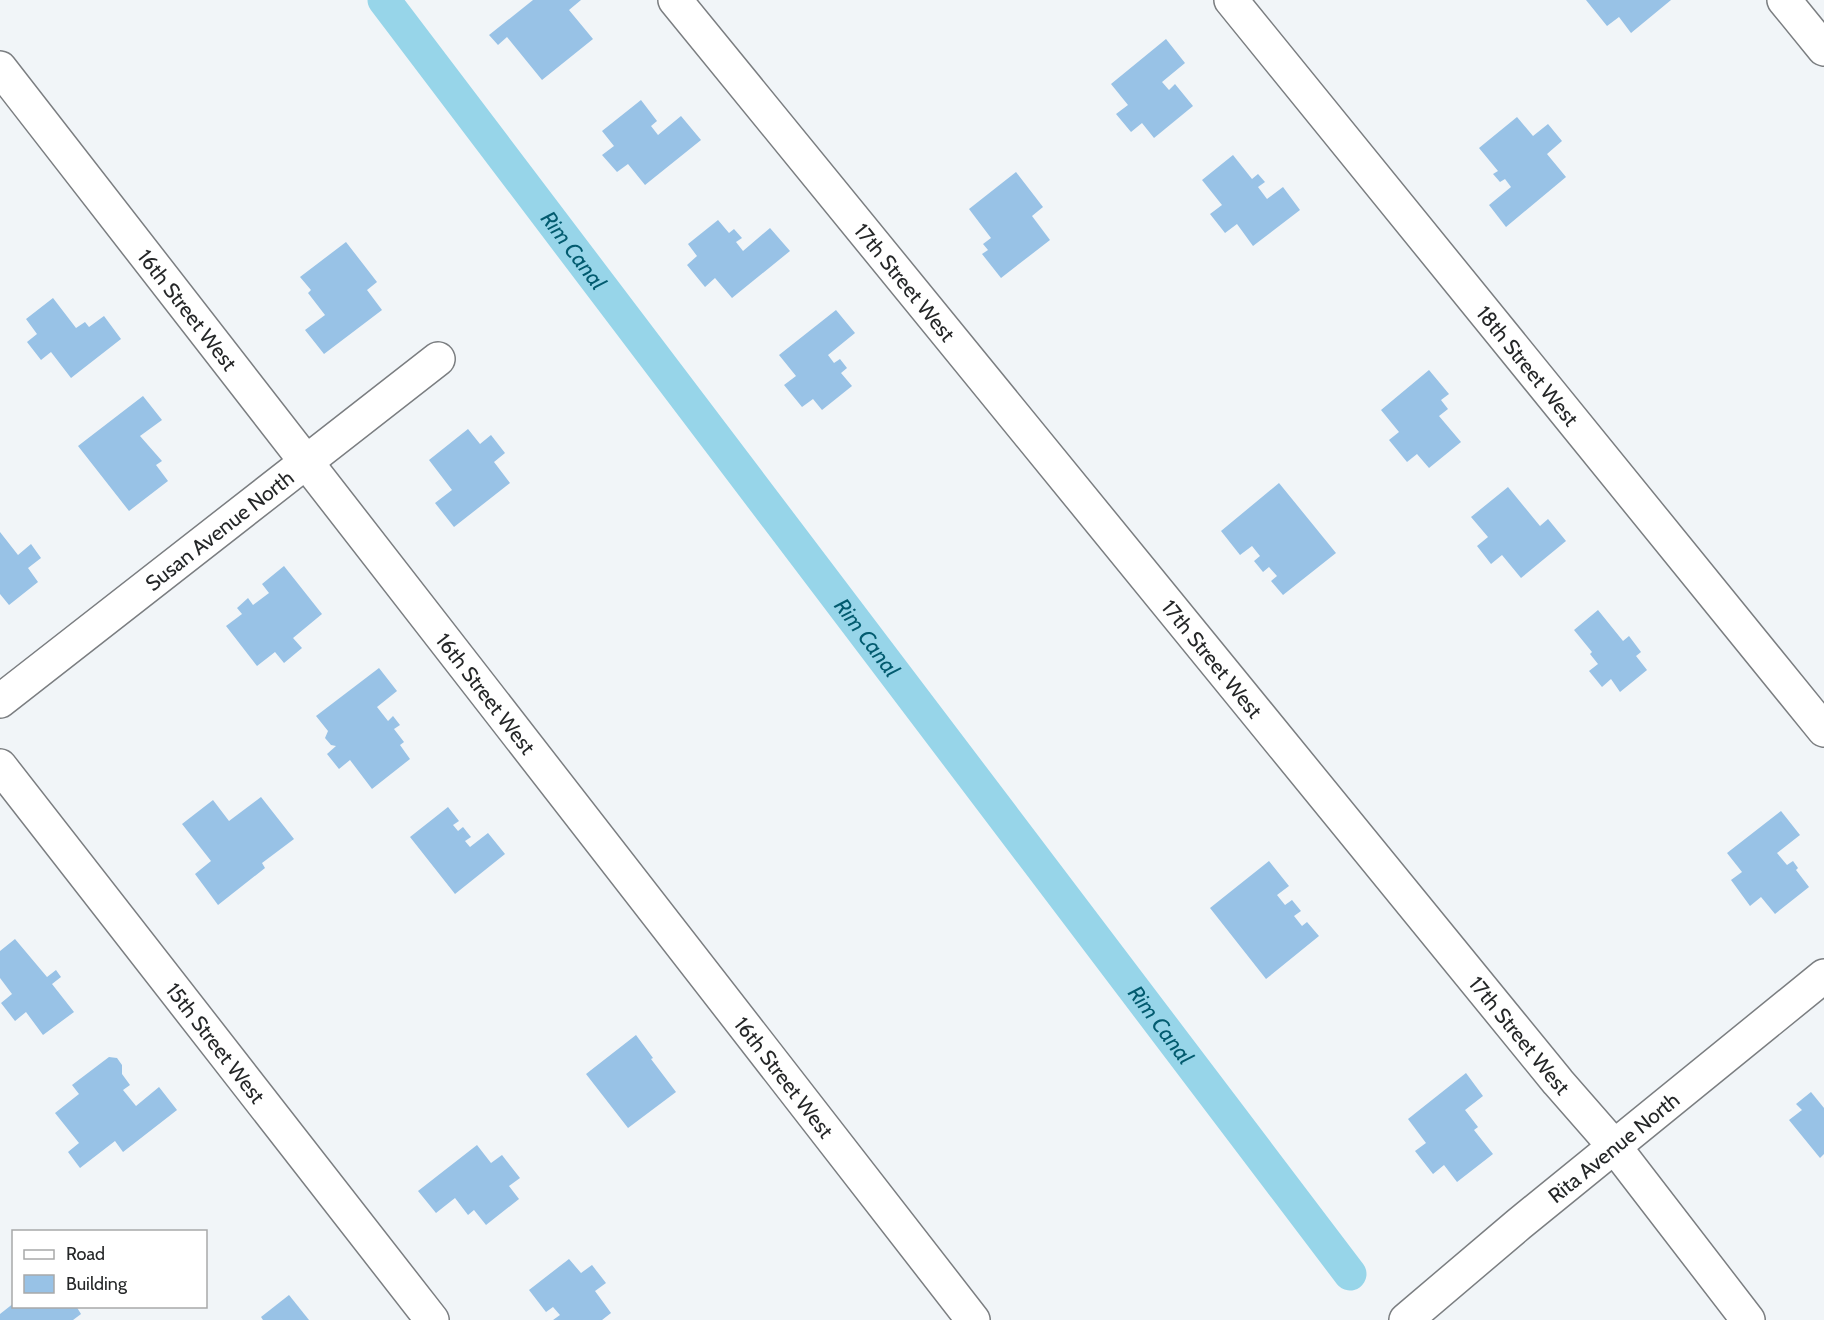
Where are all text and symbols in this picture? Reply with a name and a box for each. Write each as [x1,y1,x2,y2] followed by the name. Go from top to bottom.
[535,206,613,296] water label: Rim Canal
[850,218,961,346] street label: 17th Street West
[133,244,243,375] street label: 16th Street West
[1472,301,1584,431] street label: 18th Street West
[140,464,298,595] street label: Susan Avenue North
[829,593,906,683] water label: Rim Canal
[1157,594,1268,723] street label: 17th Street West
[431,628,541,759] street label: 16th Street West
[1464,971,1575,1099] street label: 17th Street West
[161,978,271,1108] street label: 15th Street West
[1123,980,1200,1070] water label: Rim Canal
[729,1012,839,1143] street label: 16th Street West
[1543,1087,1684,1208] street label: Rita Avenue North
[12,1230,207,1308] legend
[66,1243,105,1265] text: Road
[66,1273,128,1295] text: Building

